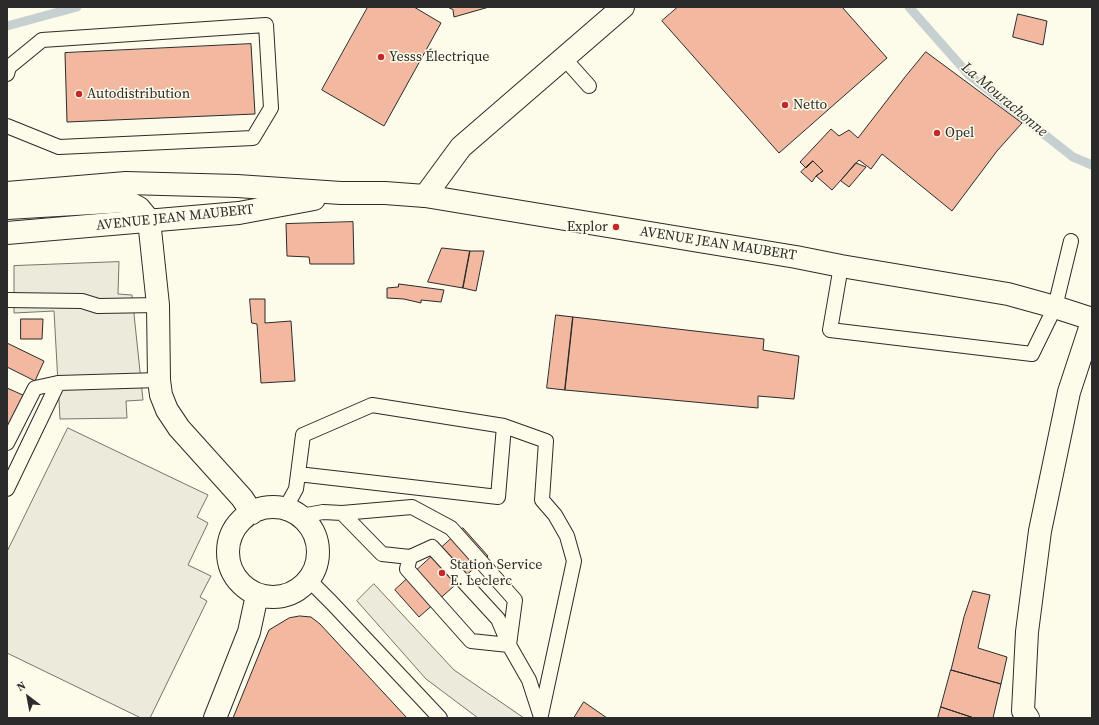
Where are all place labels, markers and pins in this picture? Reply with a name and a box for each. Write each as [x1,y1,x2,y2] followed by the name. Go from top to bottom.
[389,49,489,65] place label: Yesss Électrique
[376,52,386,62] marker: Yesss Électrique
[87,86,190,102] place label: Autodistribution
[74,89,84,99] marker: Autodistribution
[793,97,827,113] place label: Netto
[780,100,790,110] marker: Netto
[945,125,974,141] place label: Opel
[932,128,942,138] marker: Opel
[567,219,608,235] place label: Explor
[611,222,621,232] marker: Explor
[450,557,542,590] place label: Station Service E. Leclerc
[437,568,447,578] marker: Station Service E. Leclerc

